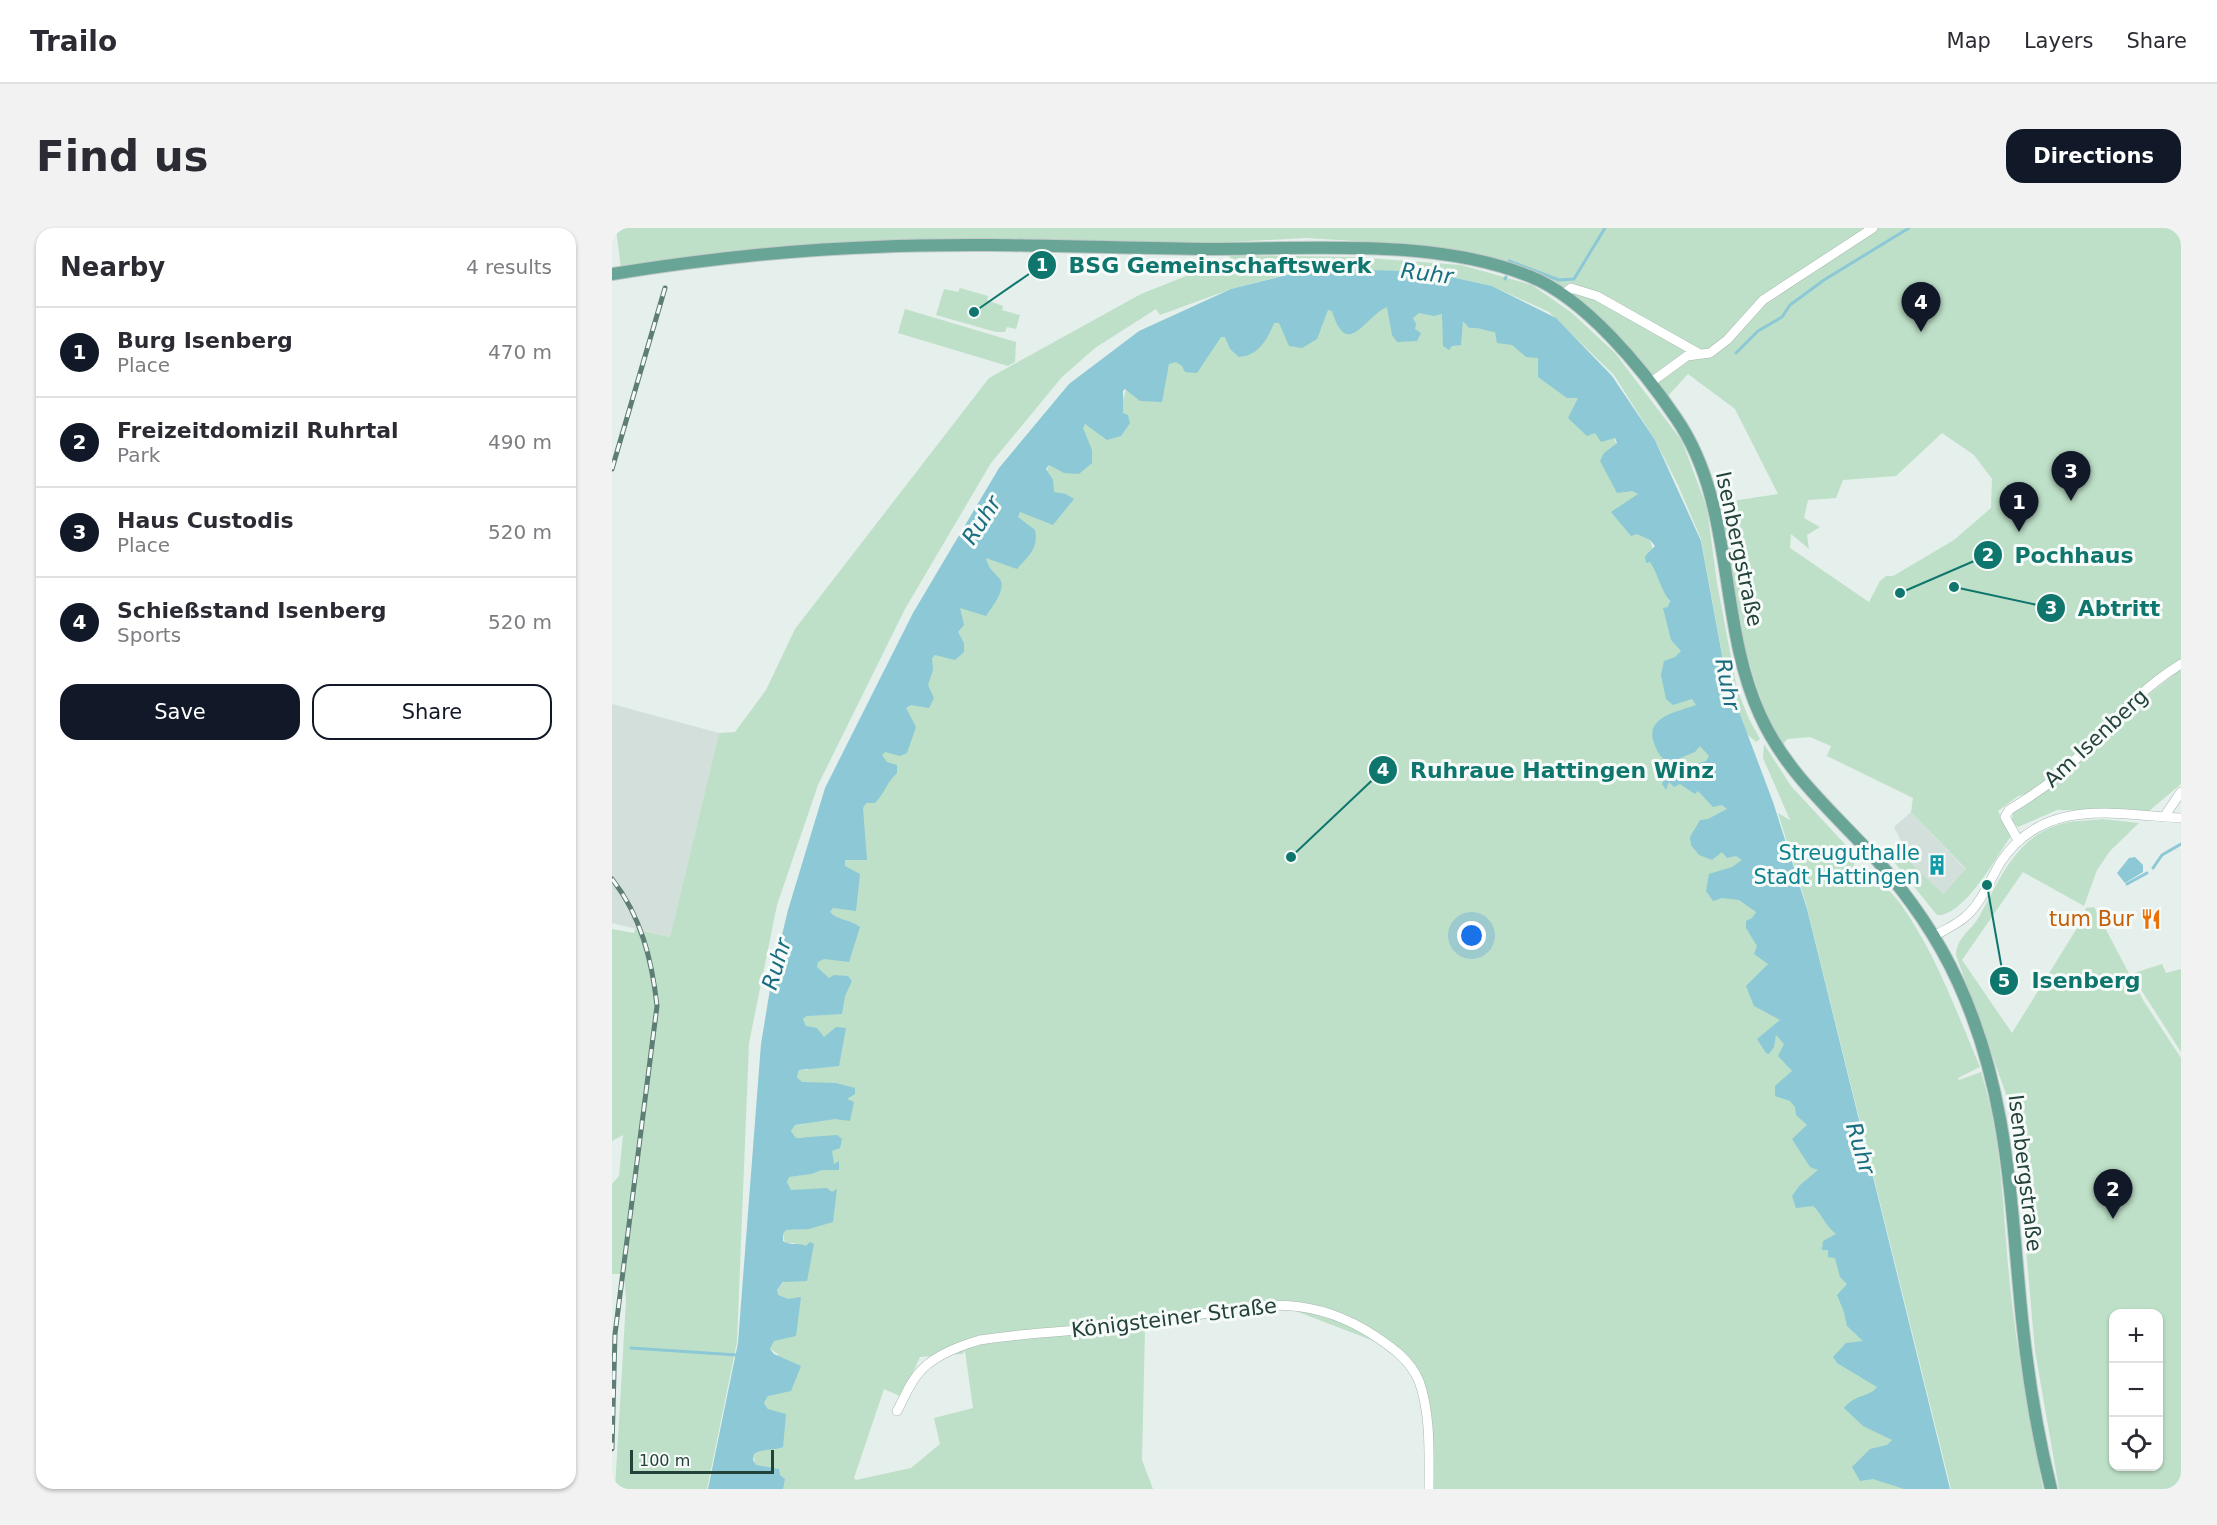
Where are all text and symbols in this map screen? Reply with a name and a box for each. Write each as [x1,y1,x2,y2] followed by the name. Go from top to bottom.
[30,25,117,58] text: Trailo
[1947,29,1991,53] text: Map
[2024,29,2093,53] text: Layers
[2126,29,2187,53] text: Share
[2006,129,2181,183] button: Directions
[36,132,209,181] text: Find us
[1027,245,1384,285] callout: BSG Gemeinschaftswerk
[60,252,165,282] text: Nearby
[1069,253,1373,278] text: BSG Gemeinschaftswerk
[1036,254,1048,275] text: 1
[466,255,552,279] text: 4 results
[1400,258,1456,289] water label: Ruhr
[1902,282,1940,332] pin: 4
[117,328,293,353] text: Burg Isenberg
[73,340,86,364] text: 1
[488,340,552,364] text: 470 m
[117,353,170,377] text: Place
[117,418,399,443] text: Freizeitdomizil Ruhrtal
[73,430,86,454] text: 2
[488,430,552,454] text: 490 m
[117,443,160,467] text: Park
[2052,452,2090,501] pin: 3
[1711,469,1767,629] street label: Isenbergstraße
[2000,482,2038,532] pin: 1
[957,490,1007,549] water label: Ruhr
[117,508,294,533] text: Haus Custodis
[73,520,86,544] text: 3
[488,520,552,544] text: 520 m
[117,533,170,557] text: Place
[1973,535,2146,575] callout: Pochhaus
[2014,543,2134,568] text: Pochhaus
[1982,544,1994,565] text: 2
[2036,588,2172,628] callout: Abtritt
[2078,596,2161,621] text: Abtritt
[2045,597,2057,618] text: 3
[117,598,387,623] text: Schießstand Isenberg
[73,610,86,634] text: 4
[488,610,552,634] text: 520 m
[117,623,181,647] text: Sports
[1710,656,1745,714] water label: Ruhr
[60,684,300,740] button: Save
[312,684,552,740] button: Share
[2039,684,2153,792] street label: Am Isenberg
[1368,750,1726,790] callout: Ruhraue Hattingen Winz
[1410,758,1714,783] text: Ruhraue Hattingen Winz
[1377,759,1389,780] text: 4
[1753,841,1920,889] place label: Streuguthalle Stadt Hattingen
[1925,853,1949,877] building icon: Streuguthalle Stadt Hattingen
[2049,907,2134,931] place label: tum Bur
[2139,907,2163,931] restaurant icon: tum Bur
[1457,921,1486,950] your location
[757,934,797,993] water label: Ruhr
[1989,961,2152,1001] callout: Isenberg
[2031,968,2141,993] text: Isenberg
[1998,970,2010,991] text: 5
[2003,1093,2047,1253] street label: Isenbergstraße
[1841,1120,1881,1179] water label: Ruhr
[2094,1170,2132,1219] pin: 2
[1070,1293,1278,1343] street label: Königsteiner Straße
[2109,1309,2163,1471] map controls
[2109,1309,2163,1363] button: +
[2109,1363,2163,1417] button: −
[2109,1417,2163,1471] button: locate
[630,1447,774,1474] scale bar
[639,1451,690,1470] text: 100 m

